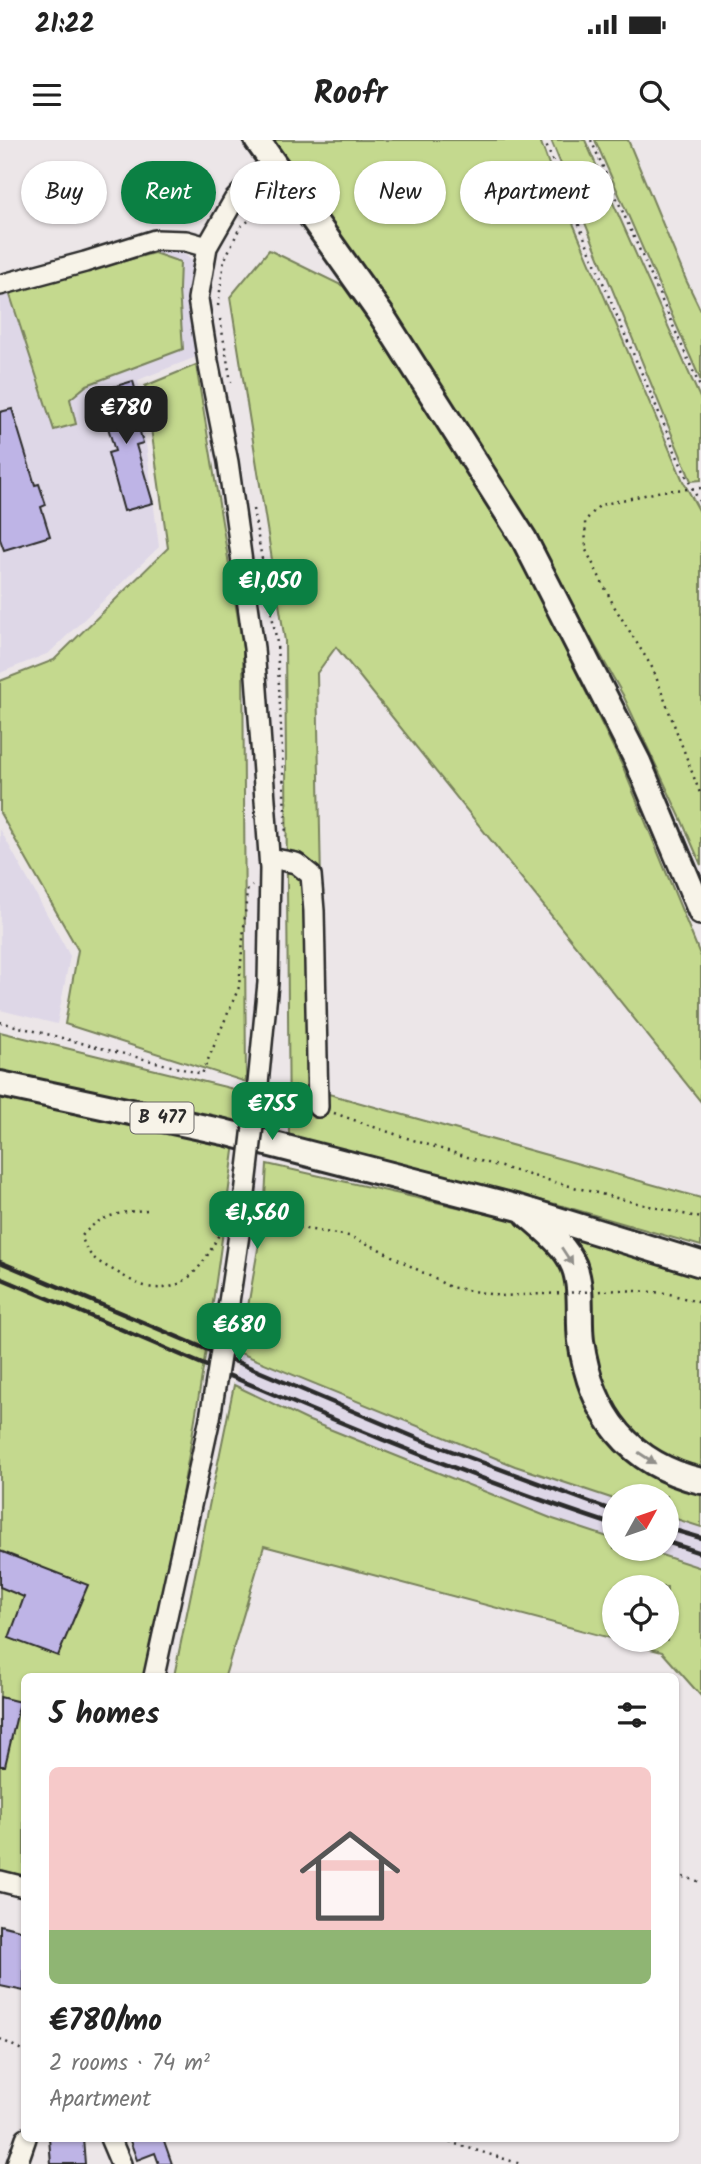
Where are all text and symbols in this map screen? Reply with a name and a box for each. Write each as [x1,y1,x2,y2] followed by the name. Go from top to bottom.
[35,4,95,46] text: 21:22
[314,69,387,120] text: Roofr
[28,76,66,114] icon: menu
[635,76,673,114] icon: search
[21,161,107,224] chip: Buy
[121,161,216,224] chip: Rent
[230,161,340,224] chip: Filters
[354,161,446,224] chip: New
[460,161,614,224] chip: Apartment
[85,386,167,446] pin: €780
[101,391,151,427] text: €780
[213,560,327,619] pin: €1,050
[239,564,301,600] text: €1,050
[231,1082,313,1142] pin: €755
[248,1087,296,1123] text: €755
[130,1102,194,1134] road number: B 477
[200,1192,314,1251] pin: €1,560
[225,1196,289,1232] text: €1,560
[561,1246,574,1265] one-way arrow
[198,1304,280,1363] pin: €680
[213,1308,265,1344] text: €680
[637,1452,657,1465] one-way arrow
[602,1484,679,1561] north arrow
[602,1484,679,1652] map controls
[602,1575,679,1652] button: locate
[49,1691,160,1739] text: 5 homes
[613,1696,651,1734] icon: filters
[287,1813,413,1939] icon: home
[49,1998,162,2046] text: €780/mo
[49,2046,210,2082] text: 2 rooms · 74 m²
[49,2082,151,2118] text: Apartment

